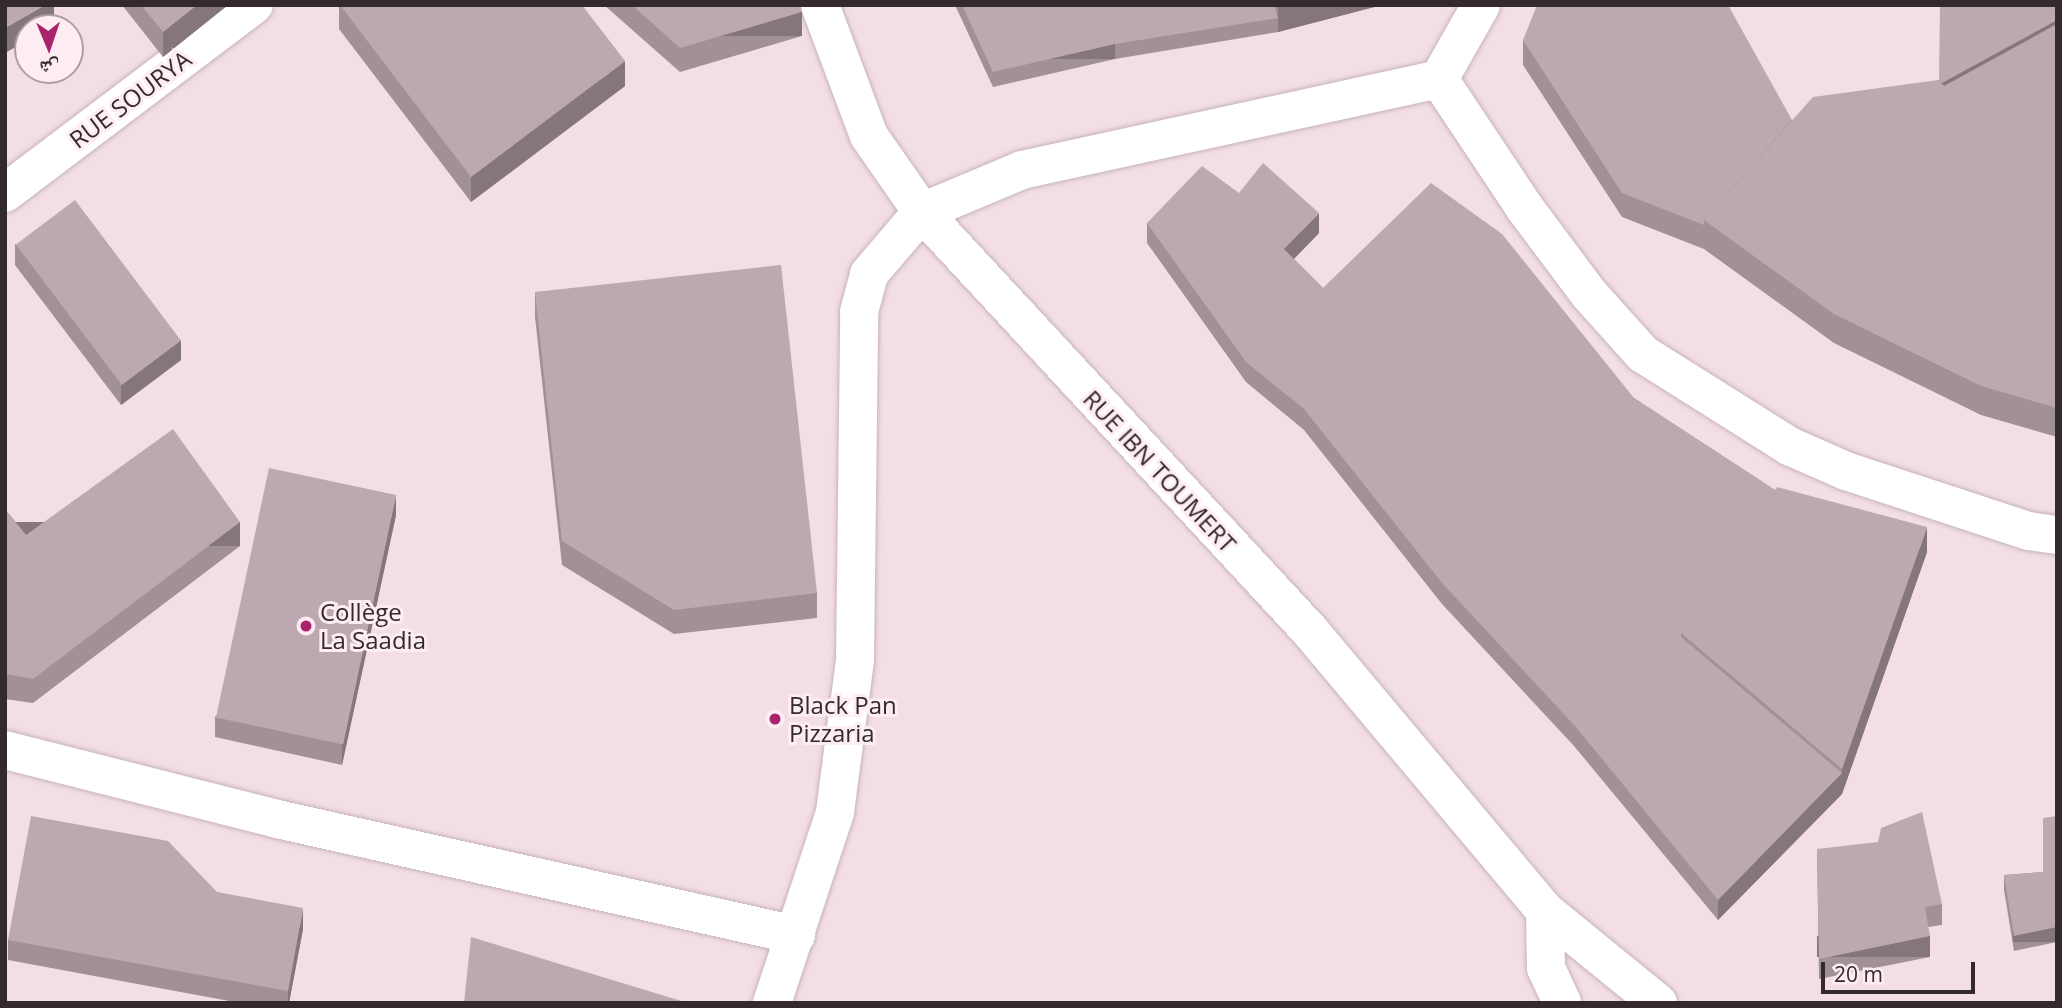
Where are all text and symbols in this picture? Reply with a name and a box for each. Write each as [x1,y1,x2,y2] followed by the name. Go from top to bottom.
[14,14,84,84] north arrow
[64,44,196,154] street label: RUE SOURYA
[39,55,60,81] text: ش
[1078,384,1242,558] street label: RUE IBN TOUMERT
[320,598,426,654] place label: Collège La Saadia
[298,618,314,634] marker: Collège La Saadia
[789,691,897,747] place label: Black Pan Pizzaria
[767,711,783,727] marker: Black Pan Pizzaria
[1824,948,1978,992] scale bar
[1834,960,1883,988] text: 20 m

